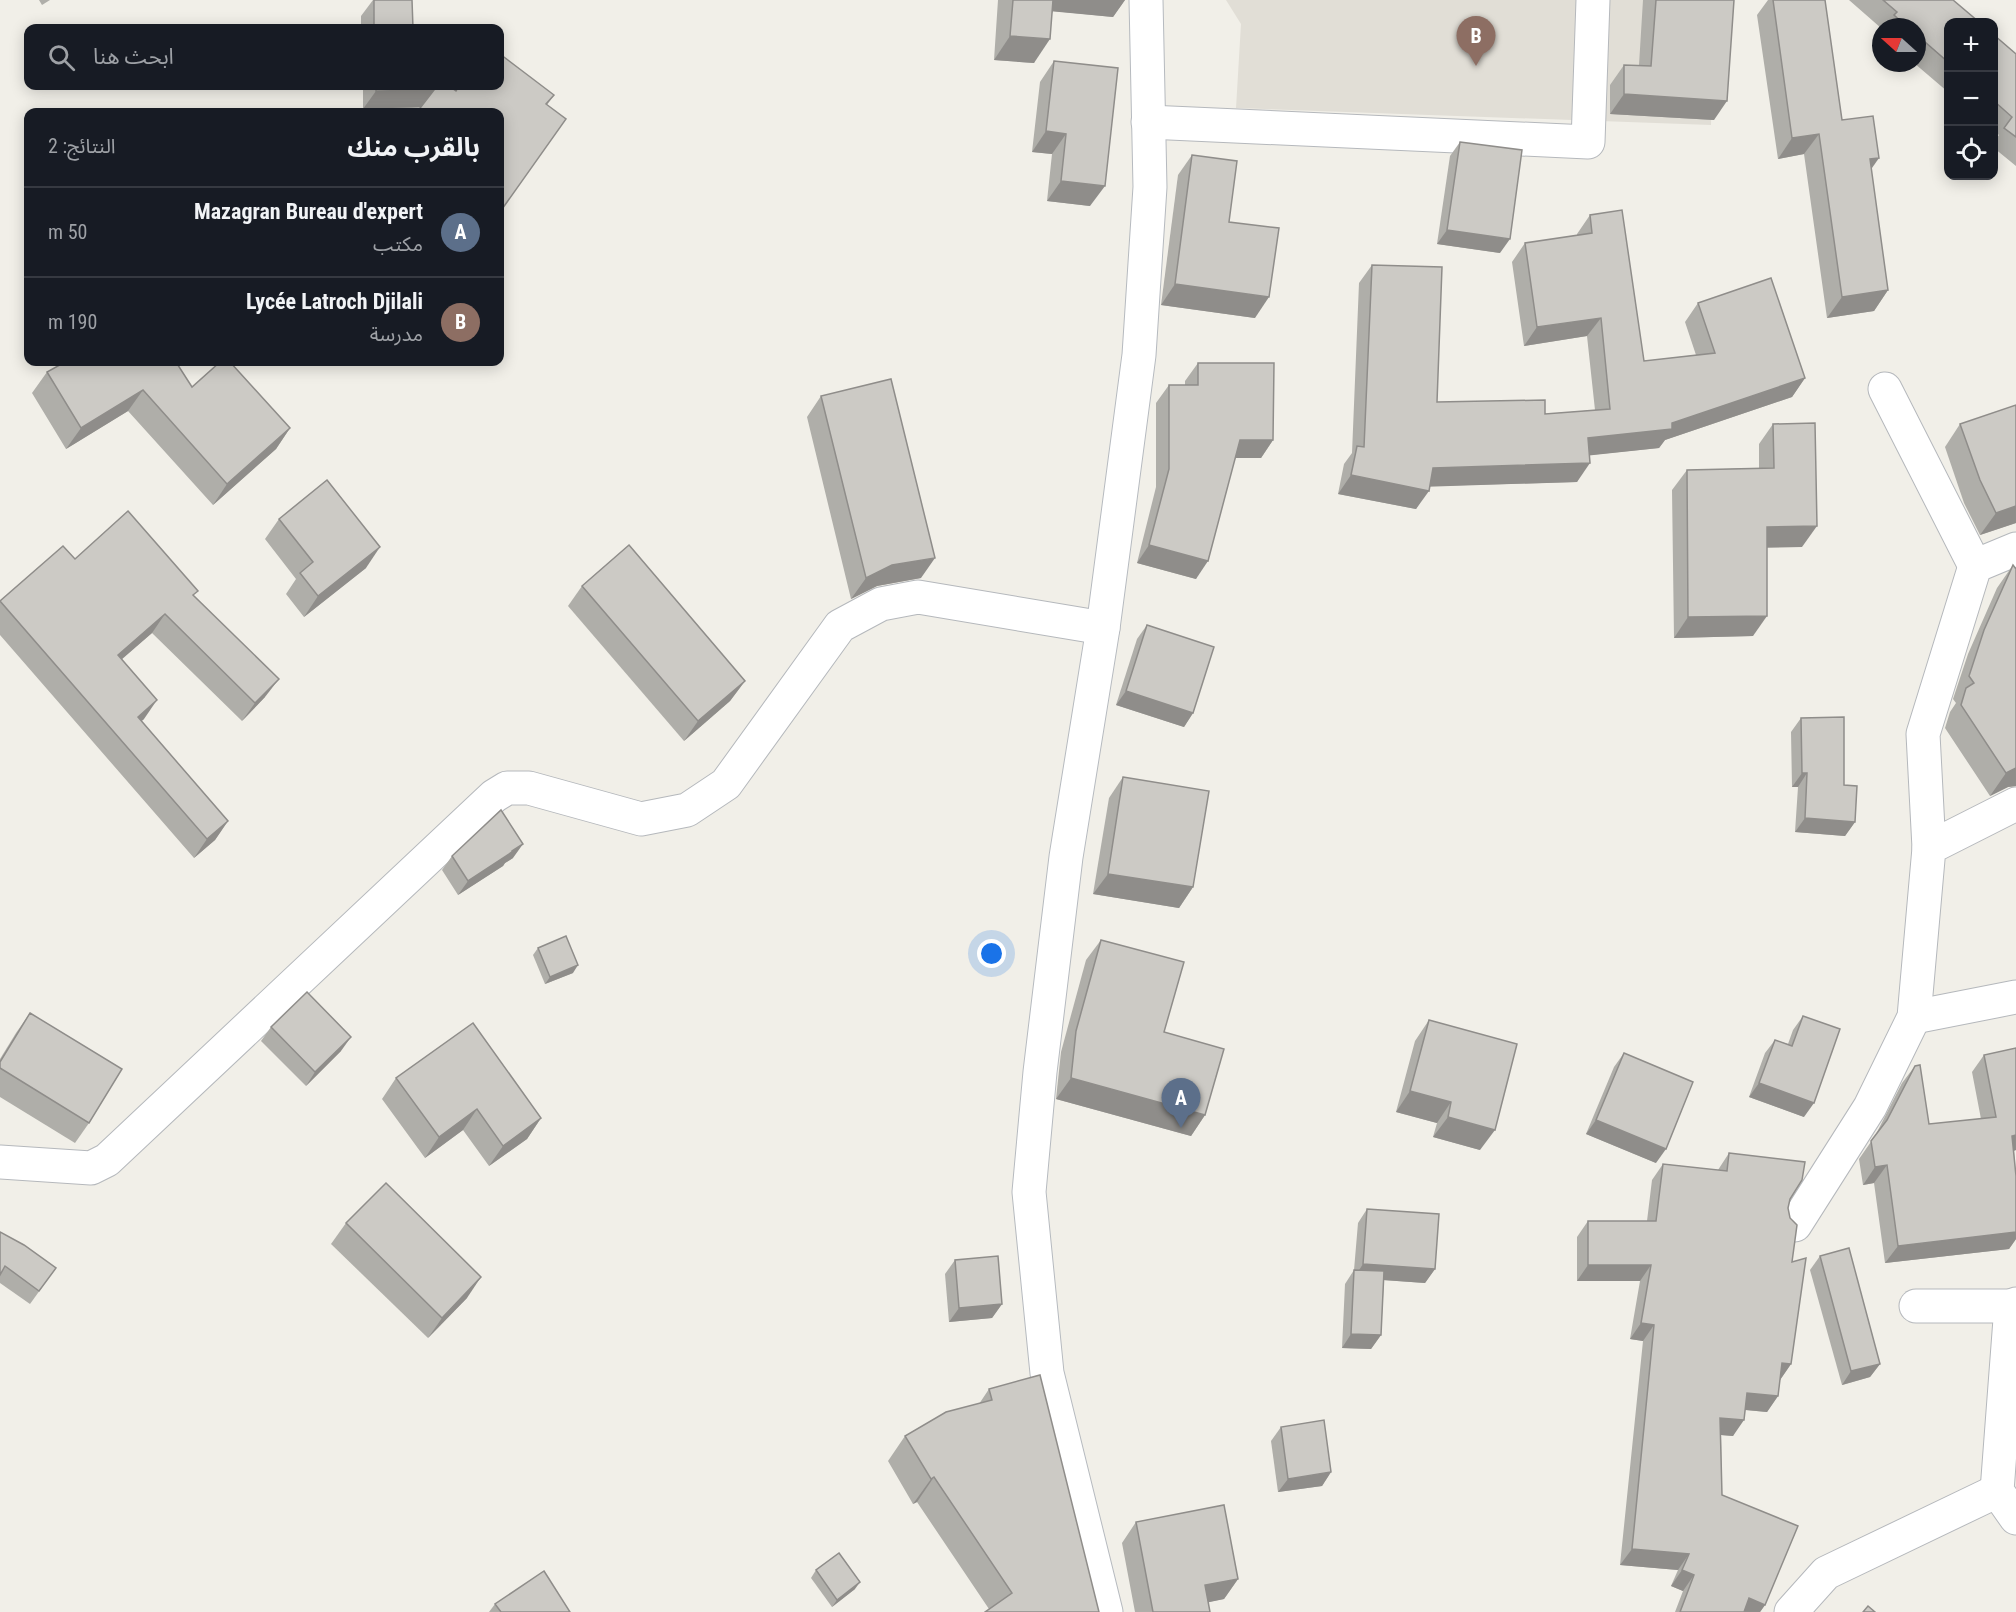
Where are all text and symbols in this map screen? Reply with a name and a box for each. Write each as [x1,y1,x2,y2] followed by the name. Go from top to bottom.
[1456,16,1496,66] pin: B
[1872,18,1926,72] north arrow
[1944,18,1998,180] map controls
[1944,18,1998,72] button: +
[24,24,504,90] search box
[45,41,78,74] icon: search
[93,44,174,69] text: ابحث هنا
[1944,72,1998,126] button: −
[1944,126,1998,180] button: locate
[347,132,480,162] text: بالقرب منك
[48,134,116,158] text: النتائج: 2
[194,199,423,224] text: Mazagran Bureau d'expert
[48,220,87,244] text: 50 m
[455,220,466,244] text: A
[373,232,423,256] text: مكتب
[246,289,423,314] text: Lycée Latroch Djilali
[48,310,97,334] text: 190 m
[455,310,466,334] text: B
[370,322,423,346] text: مدرسة
[977,939,1006,968] your location
[1162,1078,1200,1128] pin: A

